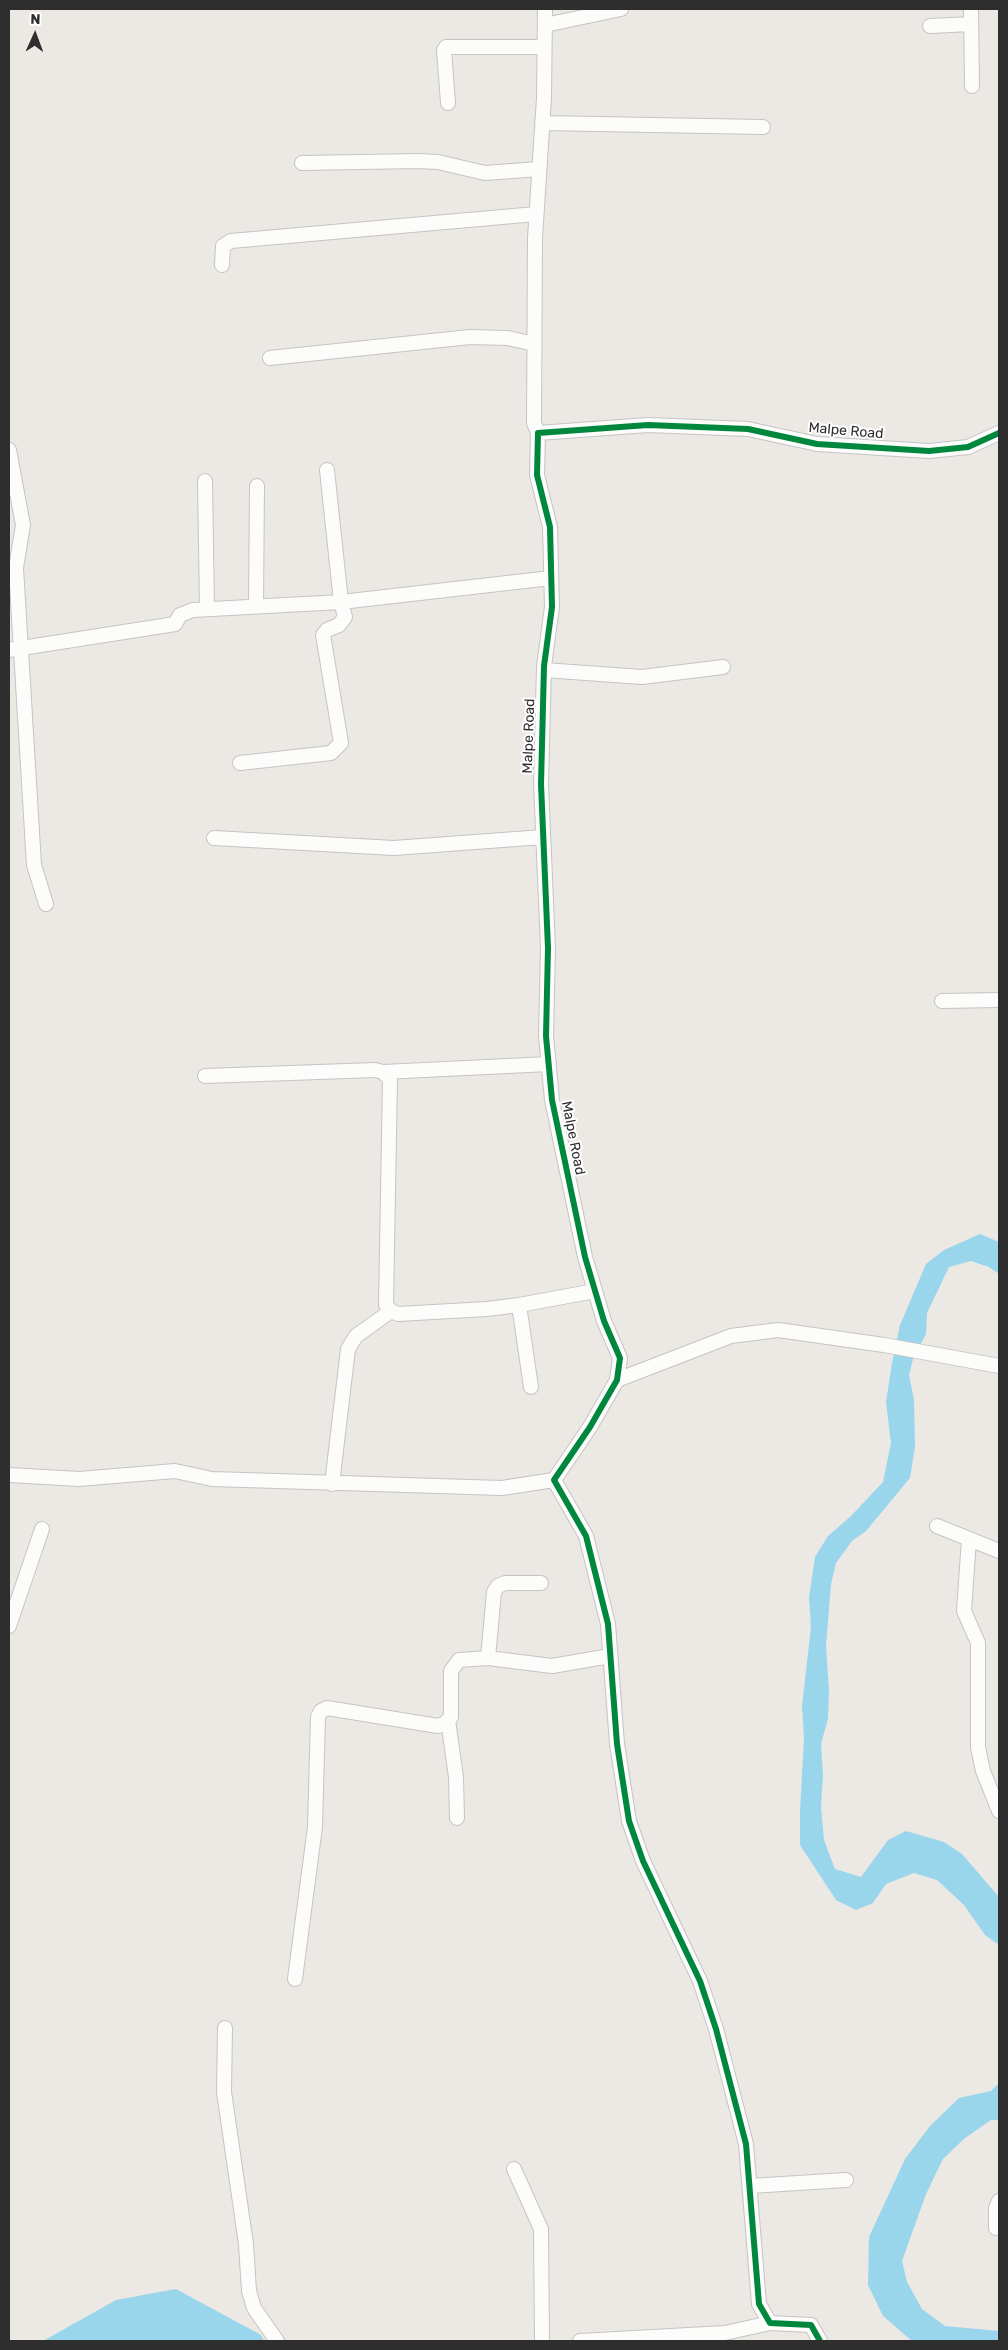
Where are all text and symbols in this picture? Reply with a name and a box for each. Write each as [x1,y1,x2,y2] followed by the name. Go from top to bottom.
[10,10,60,60] north arrow
[30,11,41,28] text: N
[808,419,884,443] street label: Malpe Road
[519,698,539,774] street label: Malpe Road
[558,1100,588,1176] street label: Malpe Road

